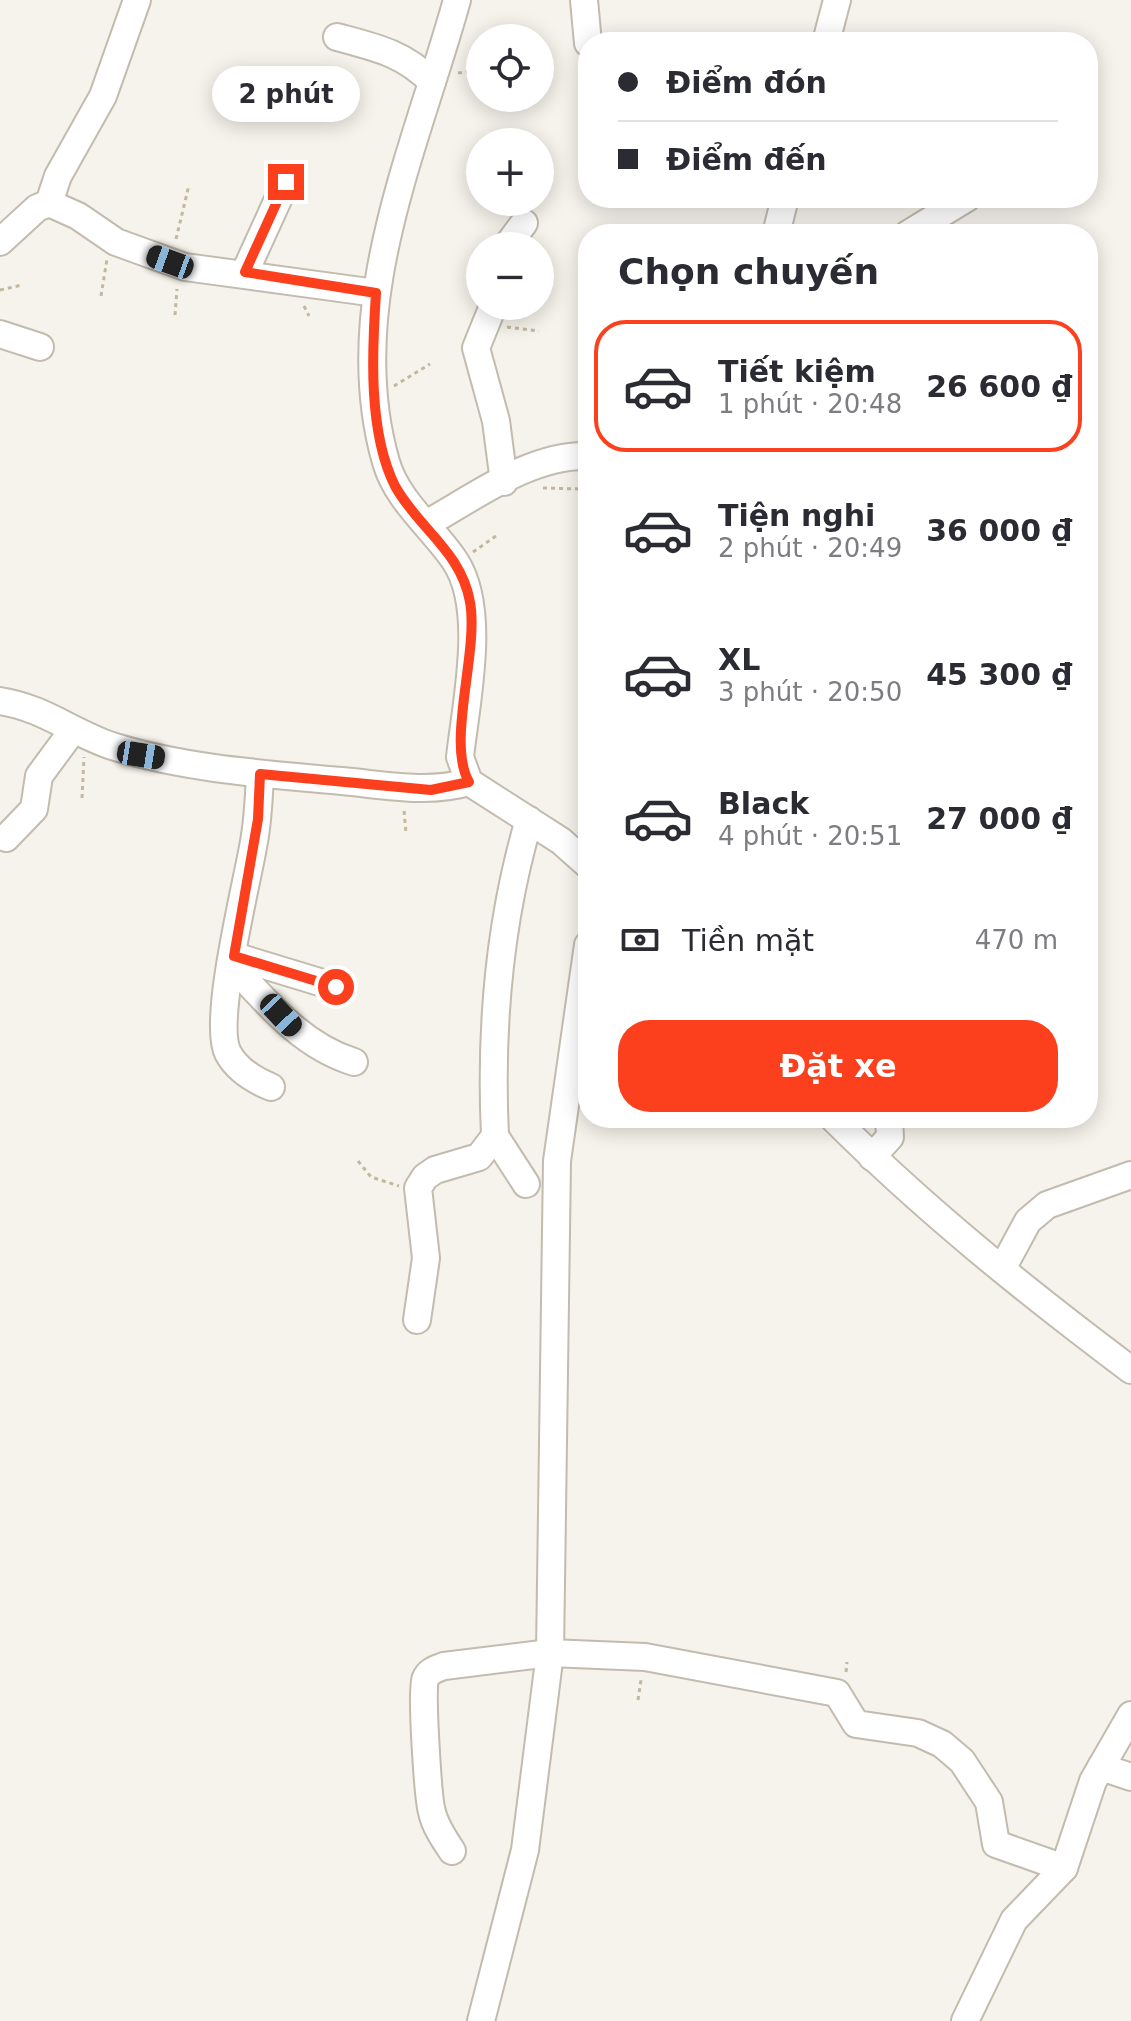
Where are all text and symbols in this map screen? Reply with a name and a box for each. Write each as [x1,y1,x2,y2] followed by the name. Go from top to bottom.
[466,24,554,320] map controls
[466,24,554,112] button: locate
[666,65,827,100] text: Điểm đón
[212,66,360,122] callout: 2 phút
[238,79,334,109] text: 2 phút
[466,128,554,216] button: +
[666,142,827,177] text: Điểm đến
[268,164,304,200] route end
[466,232,554,320] button: −
[143,243,197,281] car
[618,251,879,292] text: Chọn chuyến
[622,350,694,422] icon: car
[718,354,876,389] text: Tiết kiệm
[926,369,1072,404] text: 26 600 ₫
[718,389,902,419] text: 1 phút · 20:48
[622,494,694,566] icon: car
[718,498,875,533] text: Tiện nghi
[926,513,1072,548] text: 36 000 ₫
[718,533,902,563] text: 2 phút · 20:49
[622,638,694,710] icon: car
[718,642,760,677] text: XL
[926,657,1072,692] text: 45 300 ₫
[718,677,902,707] text: 3 phút · 20:50
[115,739,167,771] car
[622,782,694,854] icon: car
[718,786,809,821] text: Black
[926,801,1072,836] text: 27 000 ₫
[718,821,902,851] text: 4 phút · 20:51
[618,918,662,962] icon: cash
[682,923,814,958] text: Tiền mặt
[975,925,1058,955] text: 470 m
[318,969,354,1005] route start
[256,989,306,1041] car
[618,1020,1058,1112] button: Đặt xe

